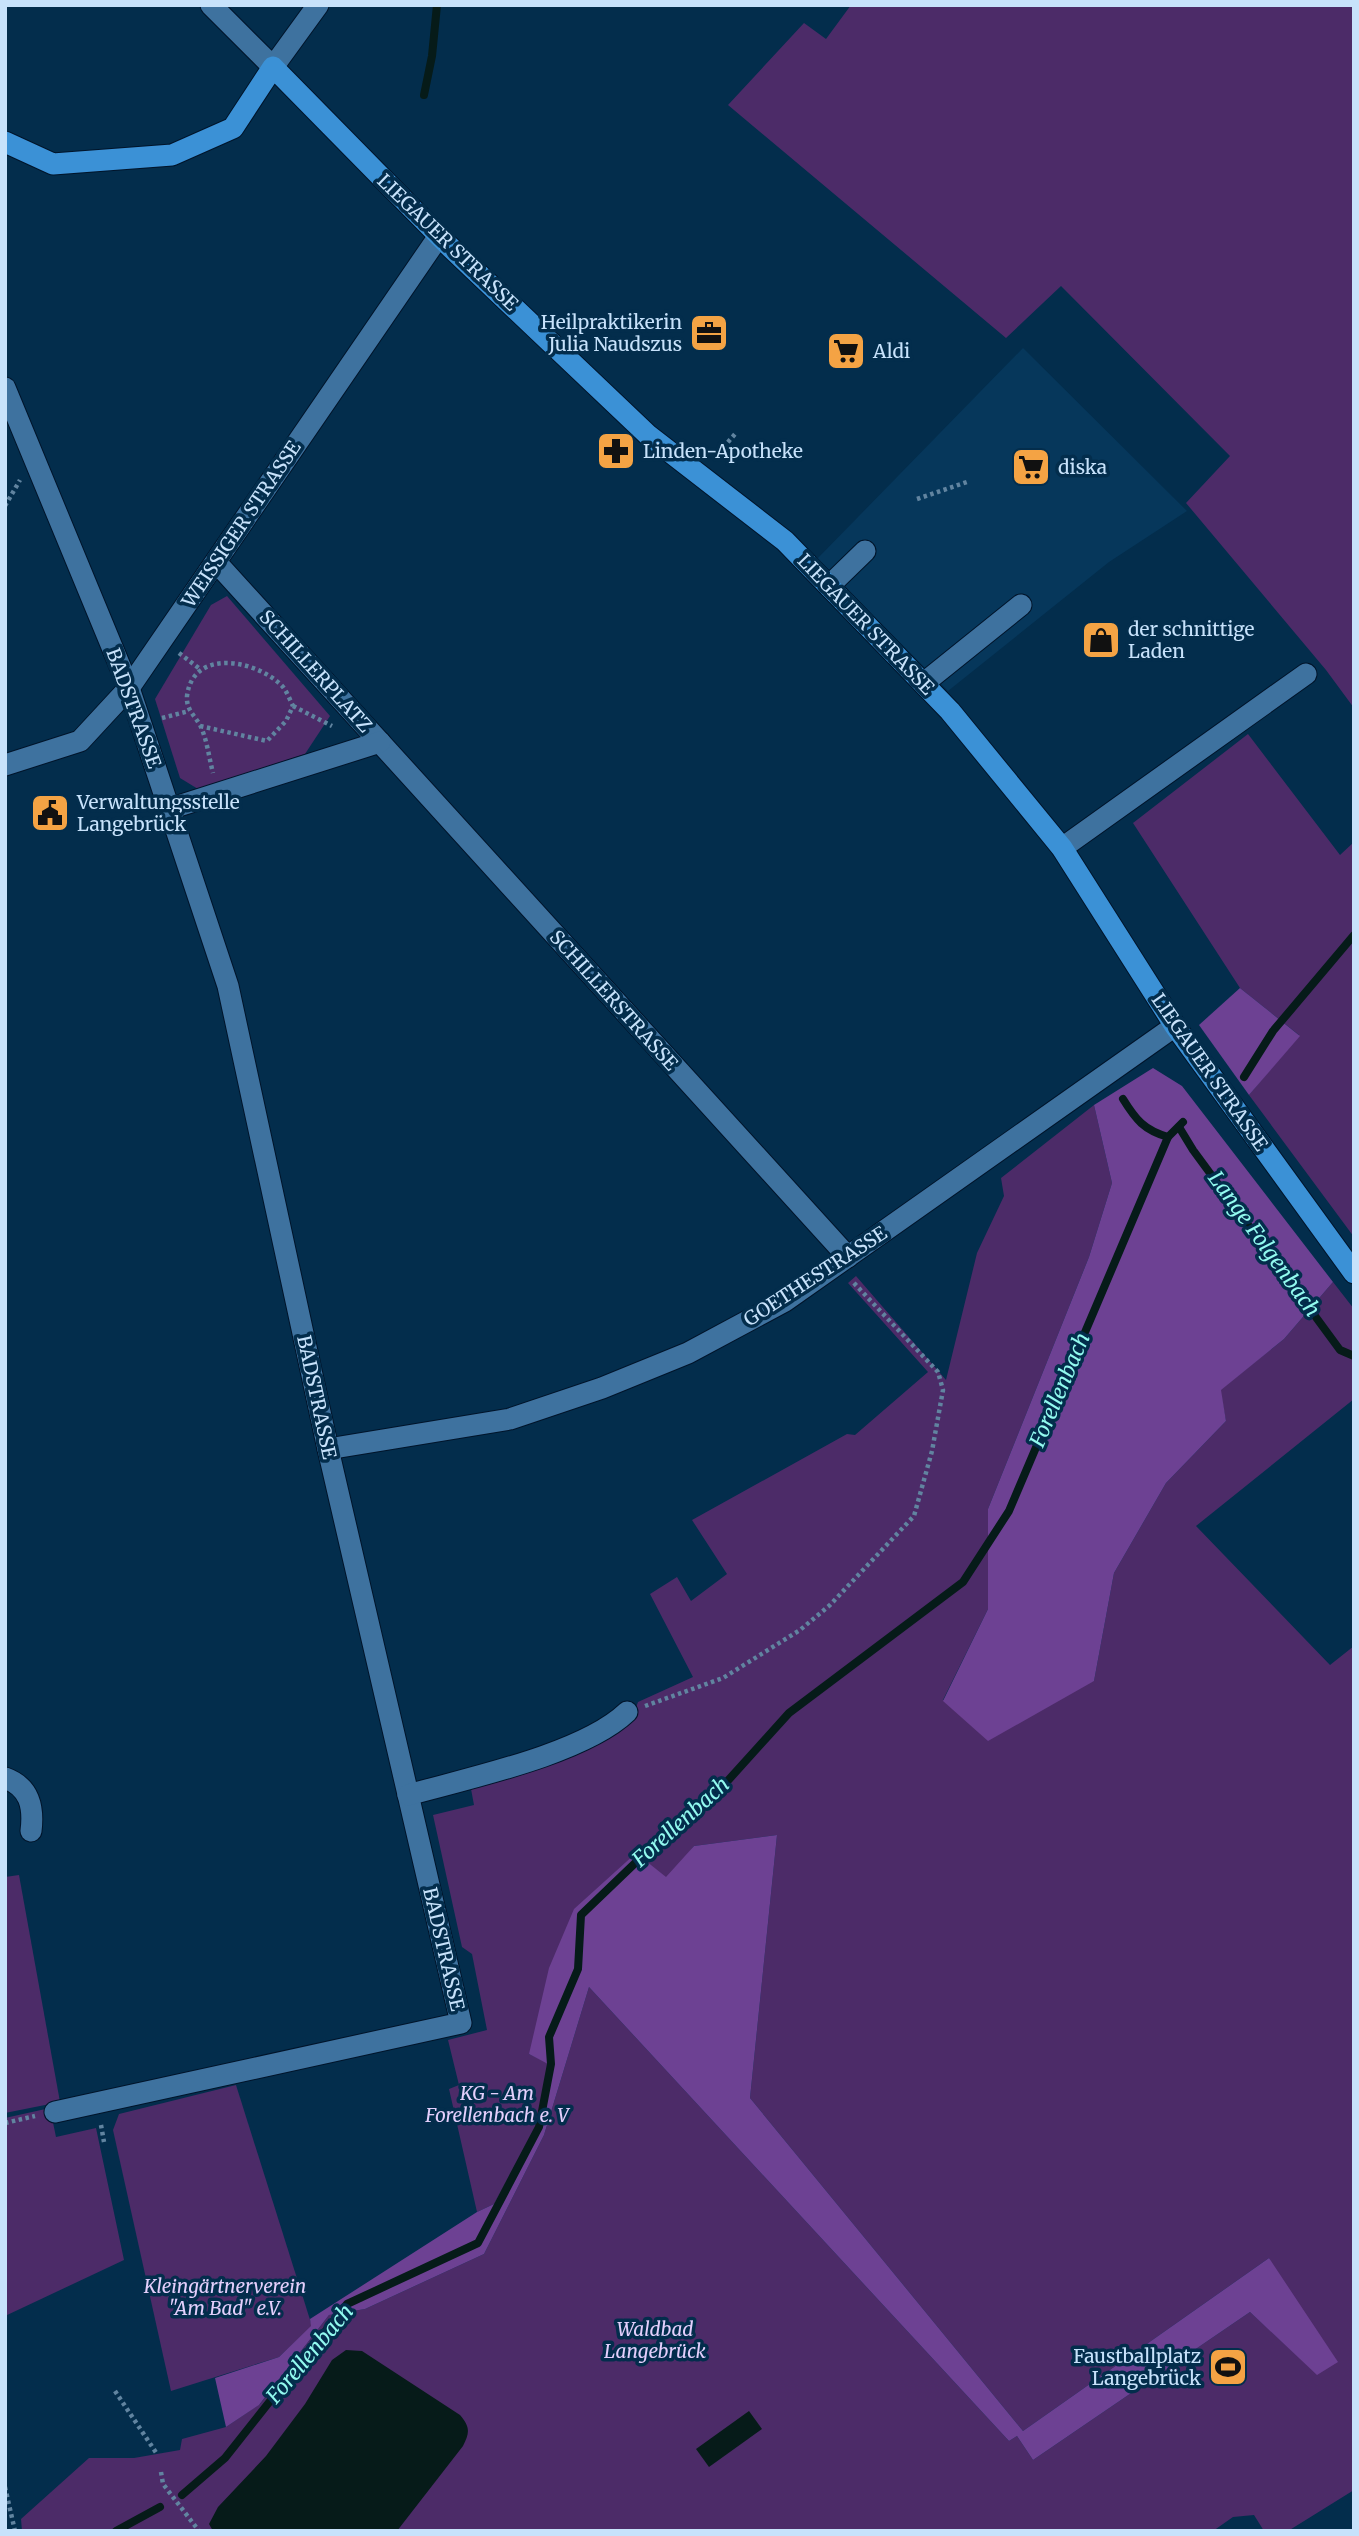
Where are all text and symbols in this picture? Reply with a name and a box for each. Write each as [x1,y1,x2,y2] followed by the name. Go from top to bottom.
[373,169,523,315] street label: LIEGAUER STRASSE
[541,310,682,356] place label: Heilpraktikerin Julia Naudszus
[688,312,730,354] office icon: Heilpraktikerin Julia Naudszus
[825,330,867,372] supermarket icon: Aldi
[872,339,910,363] place label: Aldi
[595,430,637,472] pharmacy icon: Linden-Apotheke
[176,436,306,613] street label: WEISSIGER STRASSE
[643,439,803,463] place label: Linden-Apotheke
[1010,446,1052,488] supermarket icon: diska
[1058,455,1107,479] place label: diska
[793,549,939,699] street label: LIEGAUER STRASSE
[255,605,377,737] street label: SCHILLERPLATZ
[1128,617,1255,663] place label: der schnittige Laden
[1080,619,1122,661] shop icon: der schnittige Laden
[101,645,167,771] street label: BADSTRASSE
[76,790,240,836] place label: Verwaltungsstelle Langebrück
[29,792,71,834] public building icon: Verwaltungsstelle Langebrück
[545,925,683,1075] street label: SCHILLERSTRASSE
[1147,989,1273,1155] street label: LIEGAUER STRASSE
[1202,1166,1326,1322] water label: Lange Folgenbach
[739,1221,891,1331] street label: GOETHESTRASSE
[1023,1329,1096,1452] water label: Forellenbach
[292,1333,342,1461] street label: BADSTRASSE
[626,1771,735,1873] water label: Forellenbach
[418,1885,470,2013] street label: BADSTRASSE
[424,2081,570,2127] park label: KG - Am Forellenbach e. V
[143,2274,306,2320] park label: Kleingärtnerverein "Am Bad" e.V.
[260,2298,359,2410] water label: Forellenbach
[604,2317,707,2363] park label: Waldbad Langebrück
[1073,2344,1201,2390] place label: Faustballplatz Langebrück
[1207,2346,1249,2388] sports icon: Faustballplatz Langebrück

